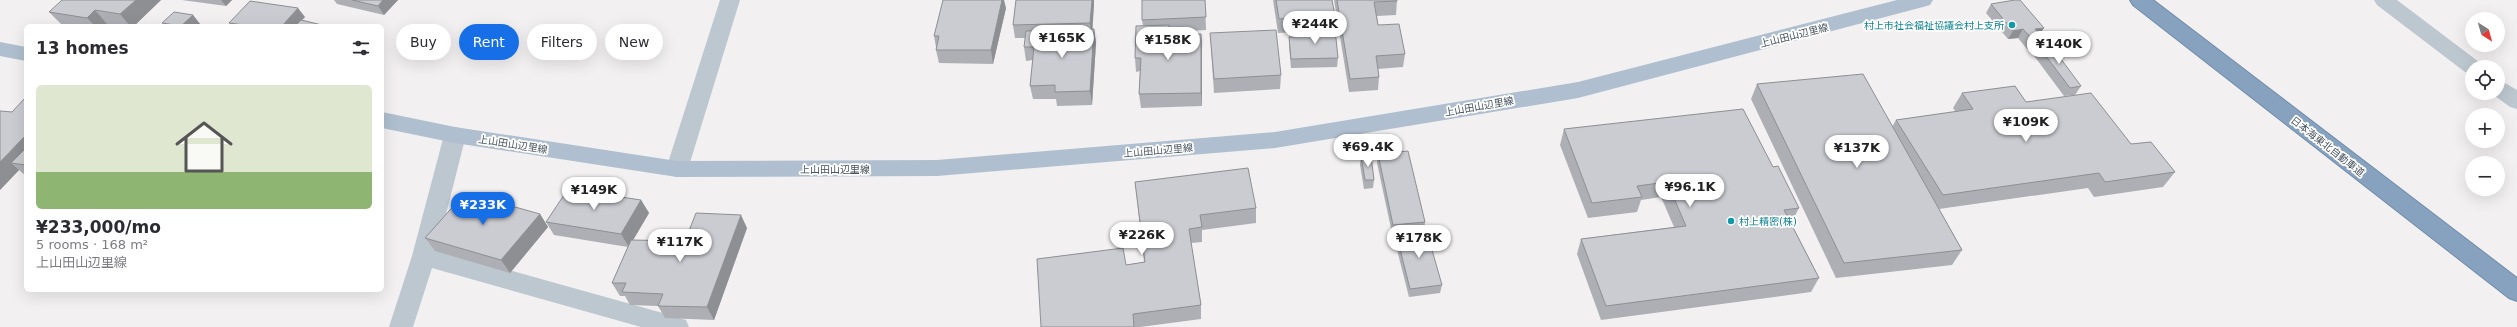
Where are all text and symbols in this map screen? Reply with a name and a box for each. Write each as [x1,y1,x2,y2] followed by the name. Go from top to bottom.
[1287,11,1343,45] pin: ¥244K
[2465,12,2505,52] north arrow
[2465,12,2505,196] map controls
[1292,16,1338,31] text: ¥244K
[1864,20,2004,31] place label: 村上市社会福祉協議会村上支所
[2007,20,2017,30] marker: 村上市社会福祉協議会村上支所
[1759,22,1829,49] street label: 上山田山辺里線
[396,24,451,60] chip: Buy
[459,24,519,60] chip: Rent
[527,24,597,60] chip: Filters
[605,24,663,60] chip: New
[1034,25,1090,59] pin: ¥165K
[1140,27,1196,61] pin: ¥158K
[1039,30,1085,45] text: ¥165K
[2031,31,2087,65] pin: ¥140K
[1145,32,1191,47] text: ¥158K
[2036,36,2082,51] text: ¥140K
[350,37,372,59] icon: filters
[36,38,129,58] text: 13 homes
[2465,60,2505,100] button: locate
[1444,95,1515,118] street label: 上山田山辺里線
[2465,108,2505,148] button: +
[1998,109,2054,143] pin: ¥109K
[168,111,240,183] icon: home
[2003,114,2049,129] text: ¥109K
[2289,114,2367,178] street label: 日本海東北自動車道
[477,134,548,155] street label: 上山田山辺里線
[1335,134,1401,168] pin: ¥69.4K
[1829,135,1885,169] pin: ¥137K
[1342,139,1394,154] text: ¥69.4K
[1834,140,1880,155] text: ¥137K
[1123,142,1193,159] street label: 上山田山辺里線
[2465,156,2505,196] button: −
[800,164,870,175] street label: 上山田山辺里線
[1657,174,1723,208] pin: ¥96.1K
[566,177,622,211] pin: ¥149K
[1664,179,1716,194] text: ¥96.1K
[571,182,617,197] text: ¥149K
[455,192,511,226] pin: ¥233K
[460,197,506,212] text: ¥233K
[1726,216,1736,226] marker: 村上精密(株)
[1739,216,1797,227] place label: 村上精密(株)
[36,217,161,237] text: ¥233,000/mo
[1114,222,1170,256] pin: ¥226K
[1391,225,1447,259] pin: ¥178K
[1119,227,1165,242] text: ¥226K
[652,229,708,263] pin: ¥117K
[1396,230,1442,245] text: ¥178K
[657,234,703,249] text: ¥117K
[36,237,148,252] text: 5 rooms · 168 m²
[36,255,127,270] text: 上山田山辺里線

